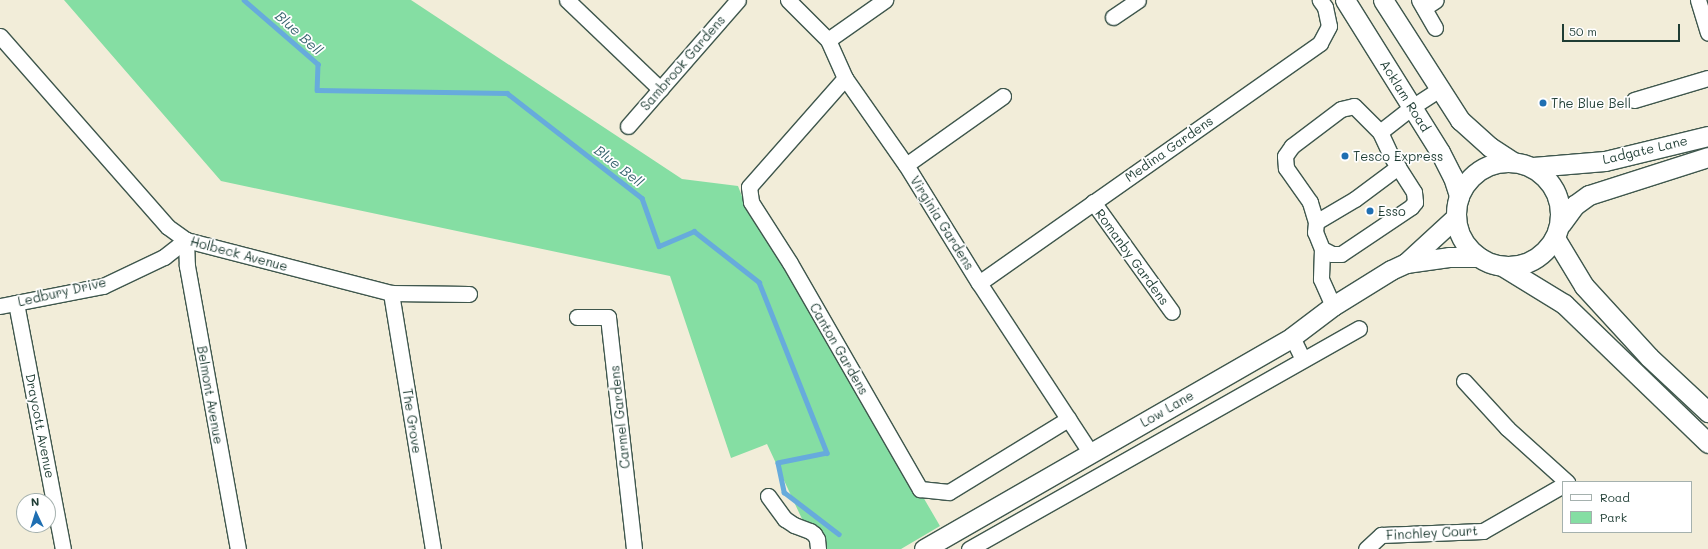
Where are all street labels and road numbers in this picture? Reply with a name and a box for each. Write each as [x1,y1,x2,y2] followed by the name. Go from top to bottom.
[637,12,729,114] street label: Sambrook Gardens
[1377,57,1433,135] street label: Acklam Road
[1122,113,1216,185] street label: Medina Gardens
[1601,133,1689,167] street label: Ladgate Lane
[907,173,977,273] street label: Virginia Gardens
[1092,206,1172,308] street label: Romanby Gardens
[189,233,289,275] street label: Holbeck Avenue
[16,274,108,310] street label: Ledbury Drive
[806,300,872,398] street label: Canton Gardens
[194,345,226,445] street label: Belmont Avenue
[607,365,633,469] street label: Carmel Gardens
[22,372,58,480] street label: Draycott Avenue
[399,387,425,455] street label: The Grove
[1138,387,1196,431] street label: Low Lane
[1386,523,1478,543] street label: Finchley Court

